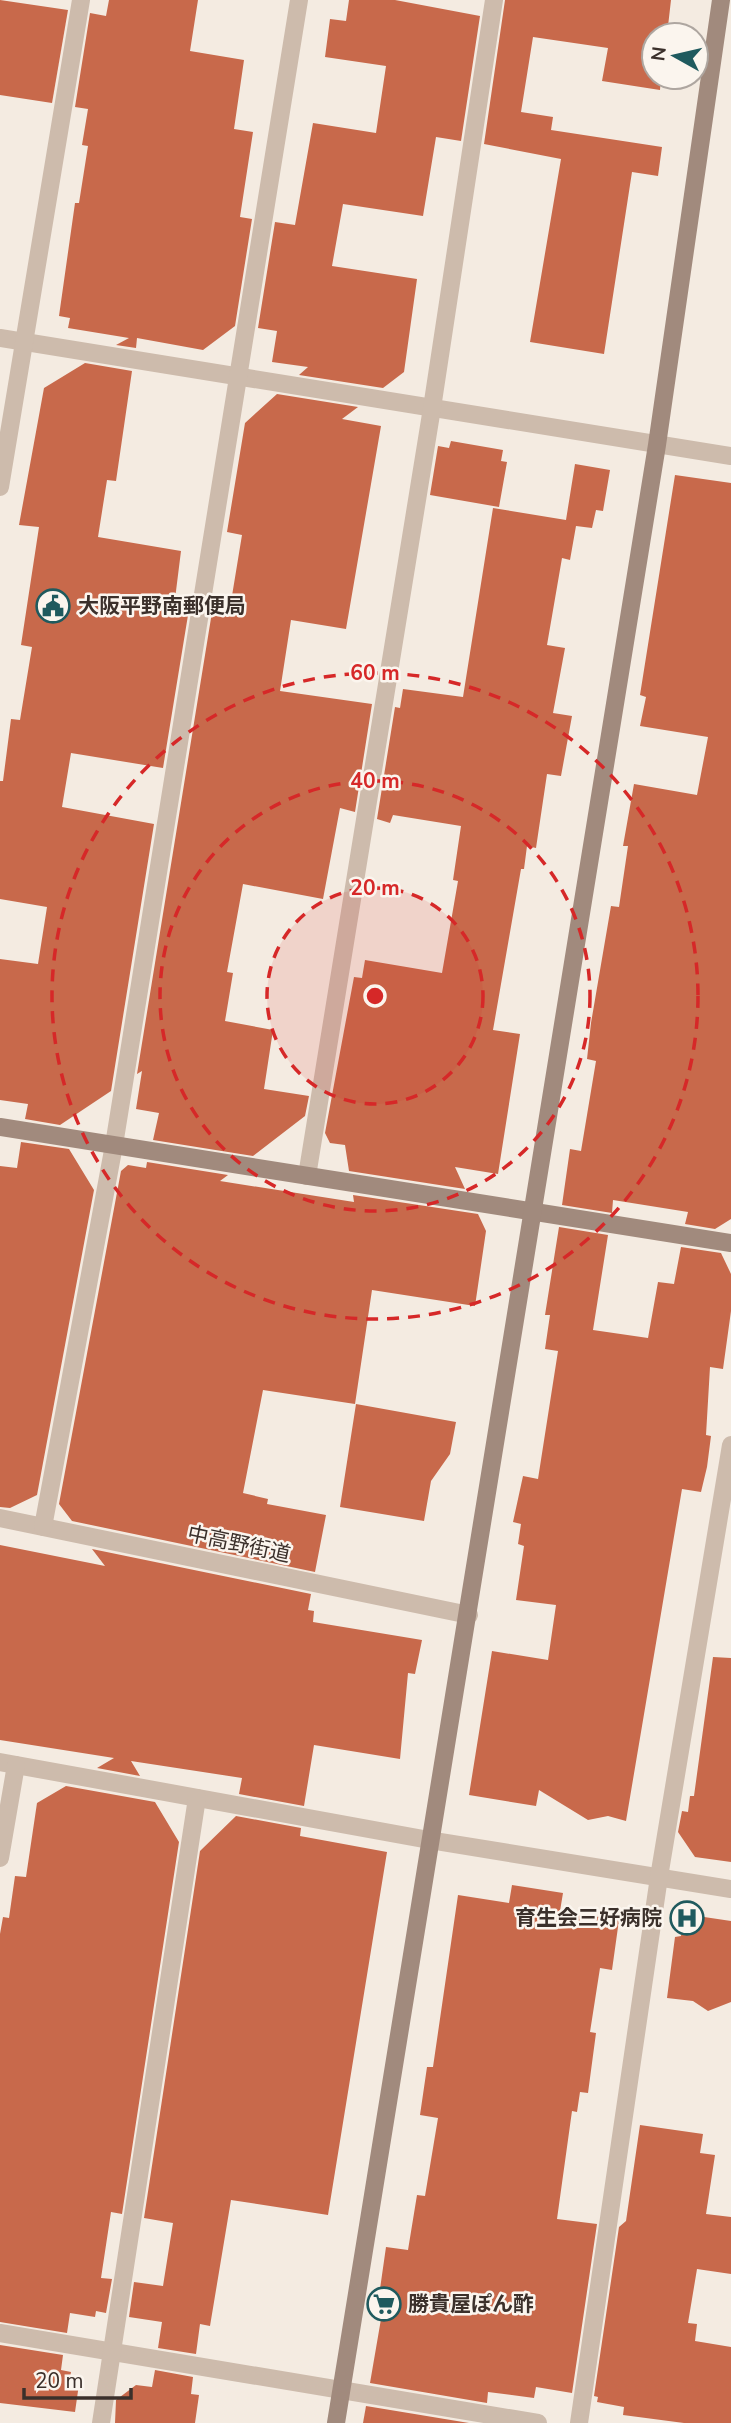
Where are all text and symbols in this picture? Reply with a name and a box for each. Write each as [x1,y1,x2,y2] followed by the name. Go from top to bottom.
[640,21,710,91] north arrow
[645,45,673,63] text: N
[34,587,72,625] public building icon: 大阪平野南郵便局
[78,592,246,620] place label: 大阪平野南郵便局
[350,659,400,687] text: 60 m
[350,767,400,795] text: 40 m
[350,874,400,902] text: 20 m
[363,984,387,1008] centre of rings
[185,1519,293,1569] street label: 中高野街道
[668,1899,706,1937] hospital icon: 育生会三好病院
[515,1904,662,1932] place label: 育生会三好病院
[365,2285,403,2323] supermarket icon: 勝貴屋ぽん酢
[408,2290,534,2318] place label: 勝貴屋ぽん酢
[24,2356,131,2400] scale bar
[35,2367,84,2395] text: 20 m

